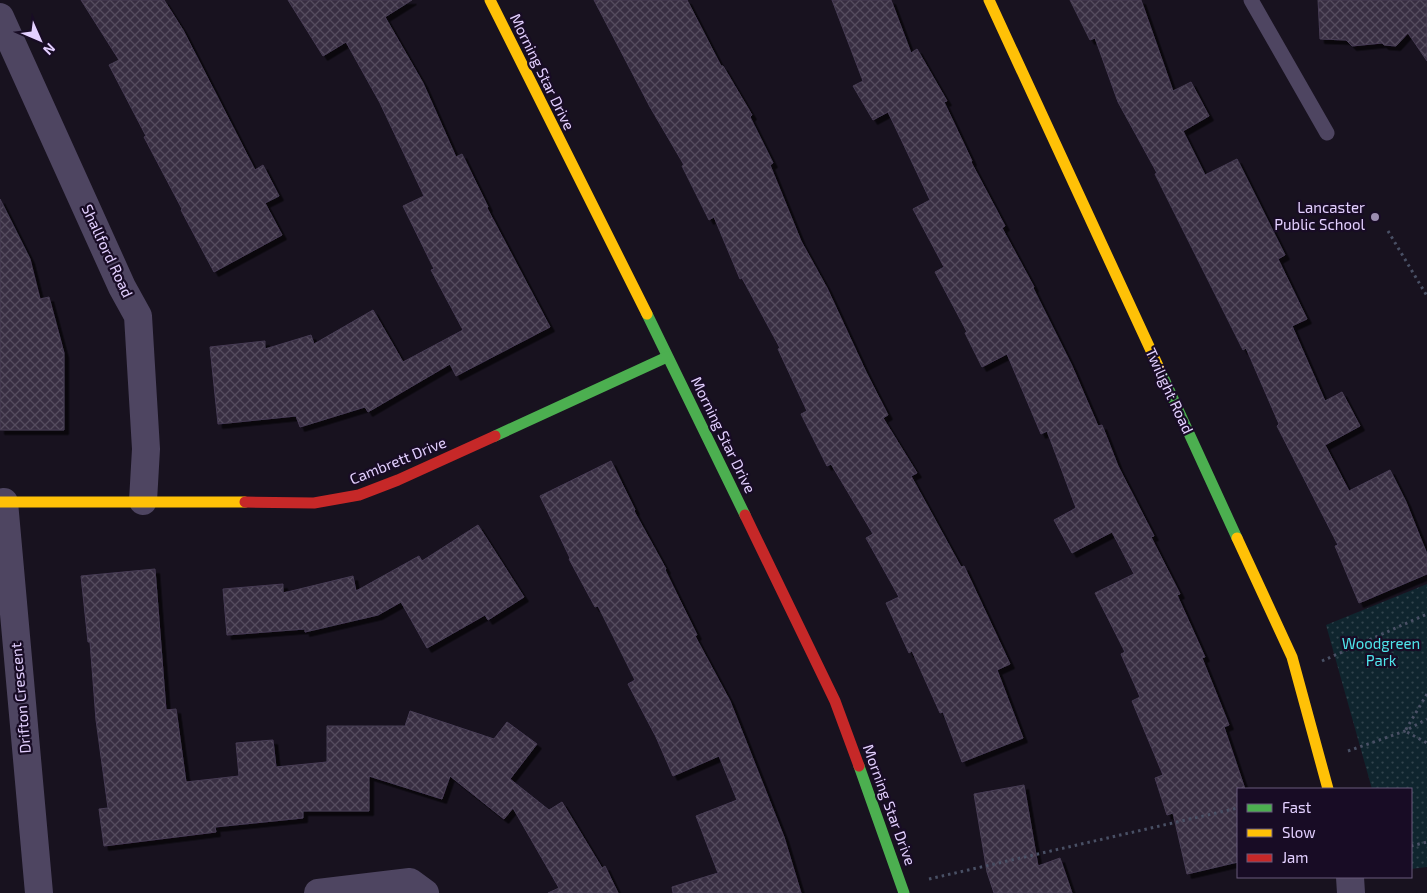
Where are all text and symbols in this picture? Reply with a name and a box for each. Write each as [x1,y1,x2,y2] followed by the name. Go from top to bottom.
[507,10,579,133] street label: Morning Star Drive
[15,15,65,65] north arrow
[40,40,59,59] text: N
[1274,198,1366,233] place label: Lancaster Public School
[78,201,137,300] street label: Shallford Road
[1369,211,1381,223] marker: Lancaster Public School
[1142,345,1198,436] street label: Twilight Road
[688,373,760,496] street label: Morning Star Drive
[347,432,449,488] street label: Cambrett Drive
[1342,634,1420,669] park label: Woodgreen Park
[6,642,34,754] street label: Drifton Crescent
[860,742,920,868] street label: Morning Star Drive
[1237,788,1412,878] legend
[1282,798,1312,816] text: Fast
[1282,823,1316,841] text: Slow
[1282,848,1308,866] text: Jam

